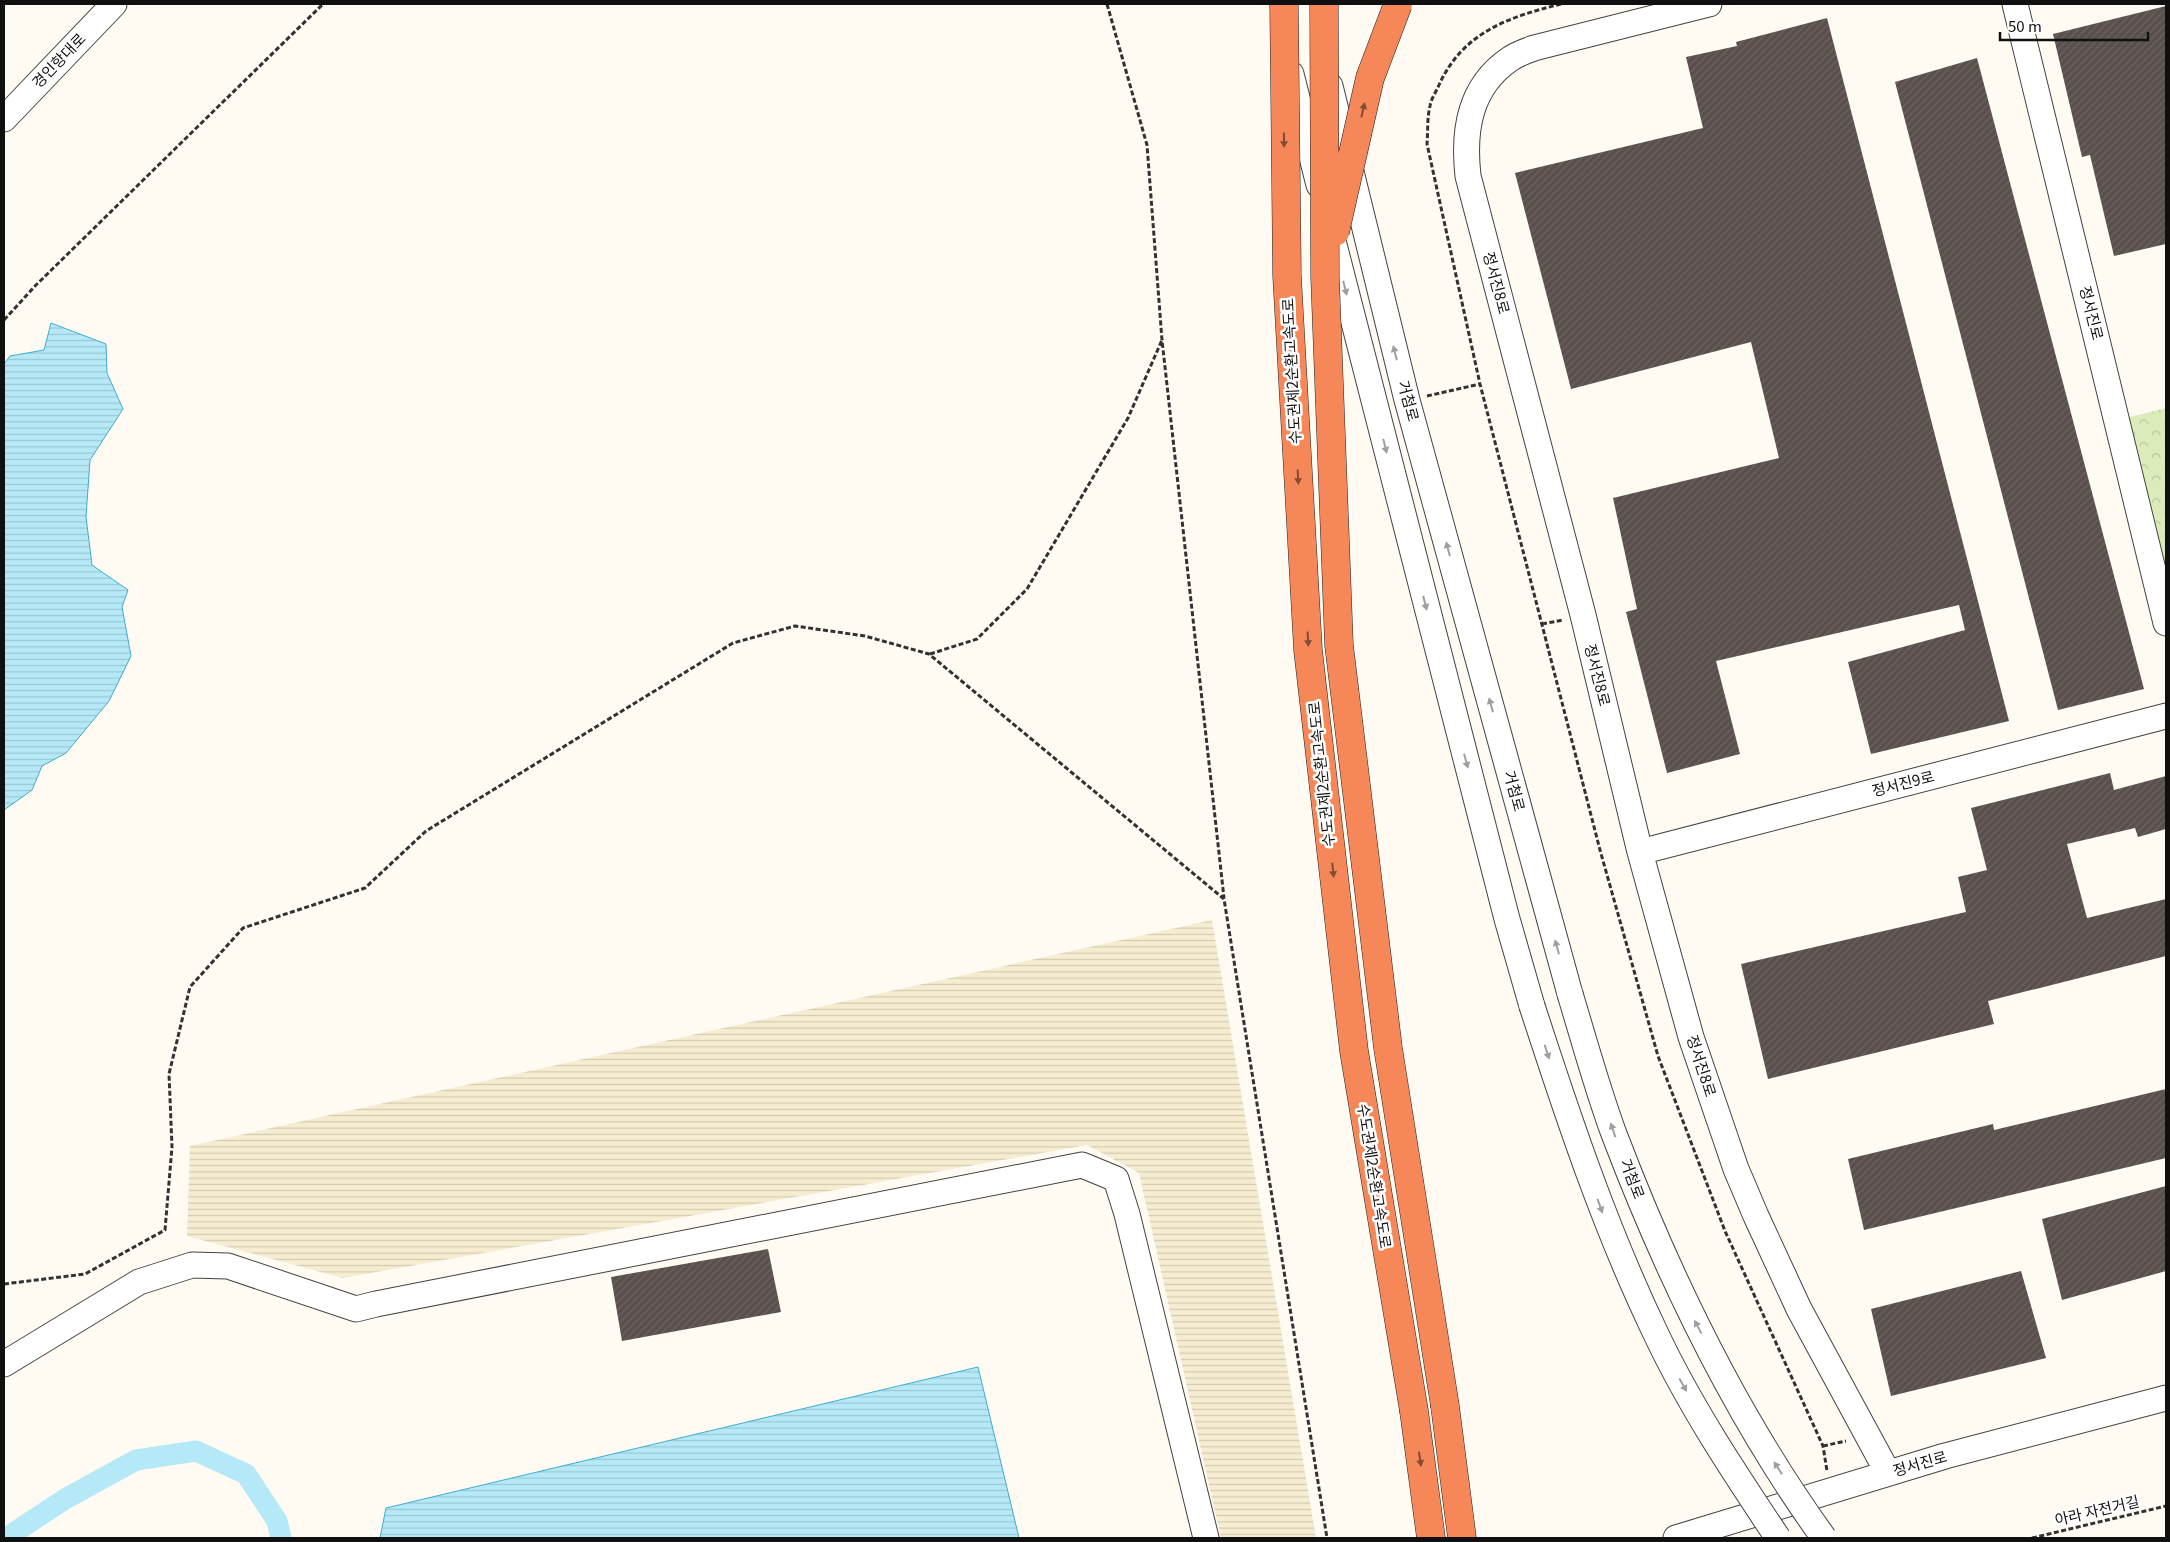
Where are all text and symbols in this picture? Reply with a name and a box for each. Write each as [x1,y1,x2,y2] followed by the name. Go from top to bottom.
[2000,10,2148,42] scale bar
[2008,15,2042,36] text: 50 m
[26,28,89,92] street label: 경인항대로
[1359,103,1367,118] one-way arrow
[1280,132,1288,148] one-way arrow
[1479,249,1516,316] street label: 정서진8로
[1341,281,1349,296] one-way arrow
[2076,283,2109,342] street label: 정서진로
[1276,297,1305,445] street label: 수도권제2순환고속도로
[1391,345,1399,360] one-way arrow
[1394,378,1425,423] street label: 거첨로
[1381,438,1389,453] one-way arrow
[1295,469,1303,485] one-way arrow
[1443,541,1451,556] one-way arrow
[1421,596,1429,611] one-way arrow
[1304,632,1312,648] one-way arrow
[1581,641,1616,708] street label: 정서진8로
[1486,698,1494,713] one-way arrow
[1302,700,1339,848] street label: 수도권제2순환고속도로
[1462,753,1470,768] one-way arrow
[1869,765,1936,800] street label: 정서진9로
[1500,768,1531,813] street label: 거첨로
[1329,863,1337,879] one-way arrow
[1552,939,1560,954] one-way arrow
[1683,1032,1722,1099] street label: 정서진8로
[1543,1045,1551,1060] one-way arrow
[1354,1102,1397,1250] street label: 수도권제2순환고속도로
[1609,1122,1616,1137] one-way arrow
[1616,1155,1651,1202] street label: 거첨로
[1597,1198,1604,1213] one-way arrow
[1694,1320,1702,1335] one-way arrow
[1679,1377,1687,1392] one-way arrow
[1890,1445,1949,1480] street label: 정서진로
[1417,1452,1425,1468] one-way arrow
[1773,1462,1783,1475] one-way arrow
[2052,1490,2141,1529] street label: 아라 자전거길

